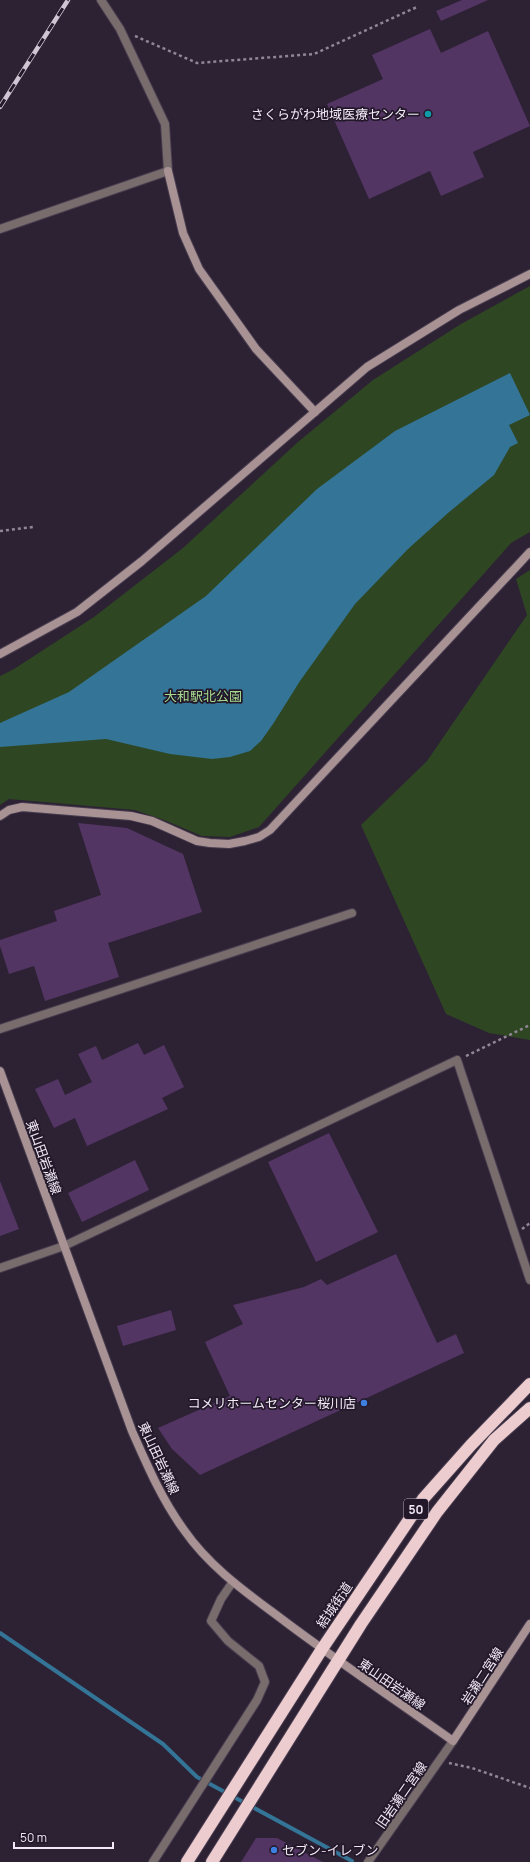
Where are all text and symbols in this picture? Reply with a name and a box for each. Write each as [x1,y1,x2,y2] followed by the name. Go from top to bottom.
[251,105,420,123] place label: さくらがわ地域医療センター
[423,109,433,119] marker: さくらがわ地域医療センター
[164,687,242,705] park label: 大和駅北公園
[22,1117,66,1197] street label: 東山田岩瀬線
[187,1394,356,1412] place label: コメリホームセンター桜川店
[359,1398,369,1408] marker: コメリホームセンター桜川店
[134,1419,184,1497] street label: 東山田岩瀬線
[404,1499,428,1519] road number: 50
[312,1578,356,1632] street label: 結城街道
[457,1644,507,1708] street label: 岩瀬二宮線
[355,1654,429,1714] street label: 東山田岩瀬線
[371,1758,431,1832] street label: 旧岩瀬二宮線
[14,1824,113,1850] scale bar
[20,1829,47,1846] text: 50 m
[282,1841,378,1859] place label: セブン-イレブン
[269,1845,279,1855] marker: セブン-イレブン

